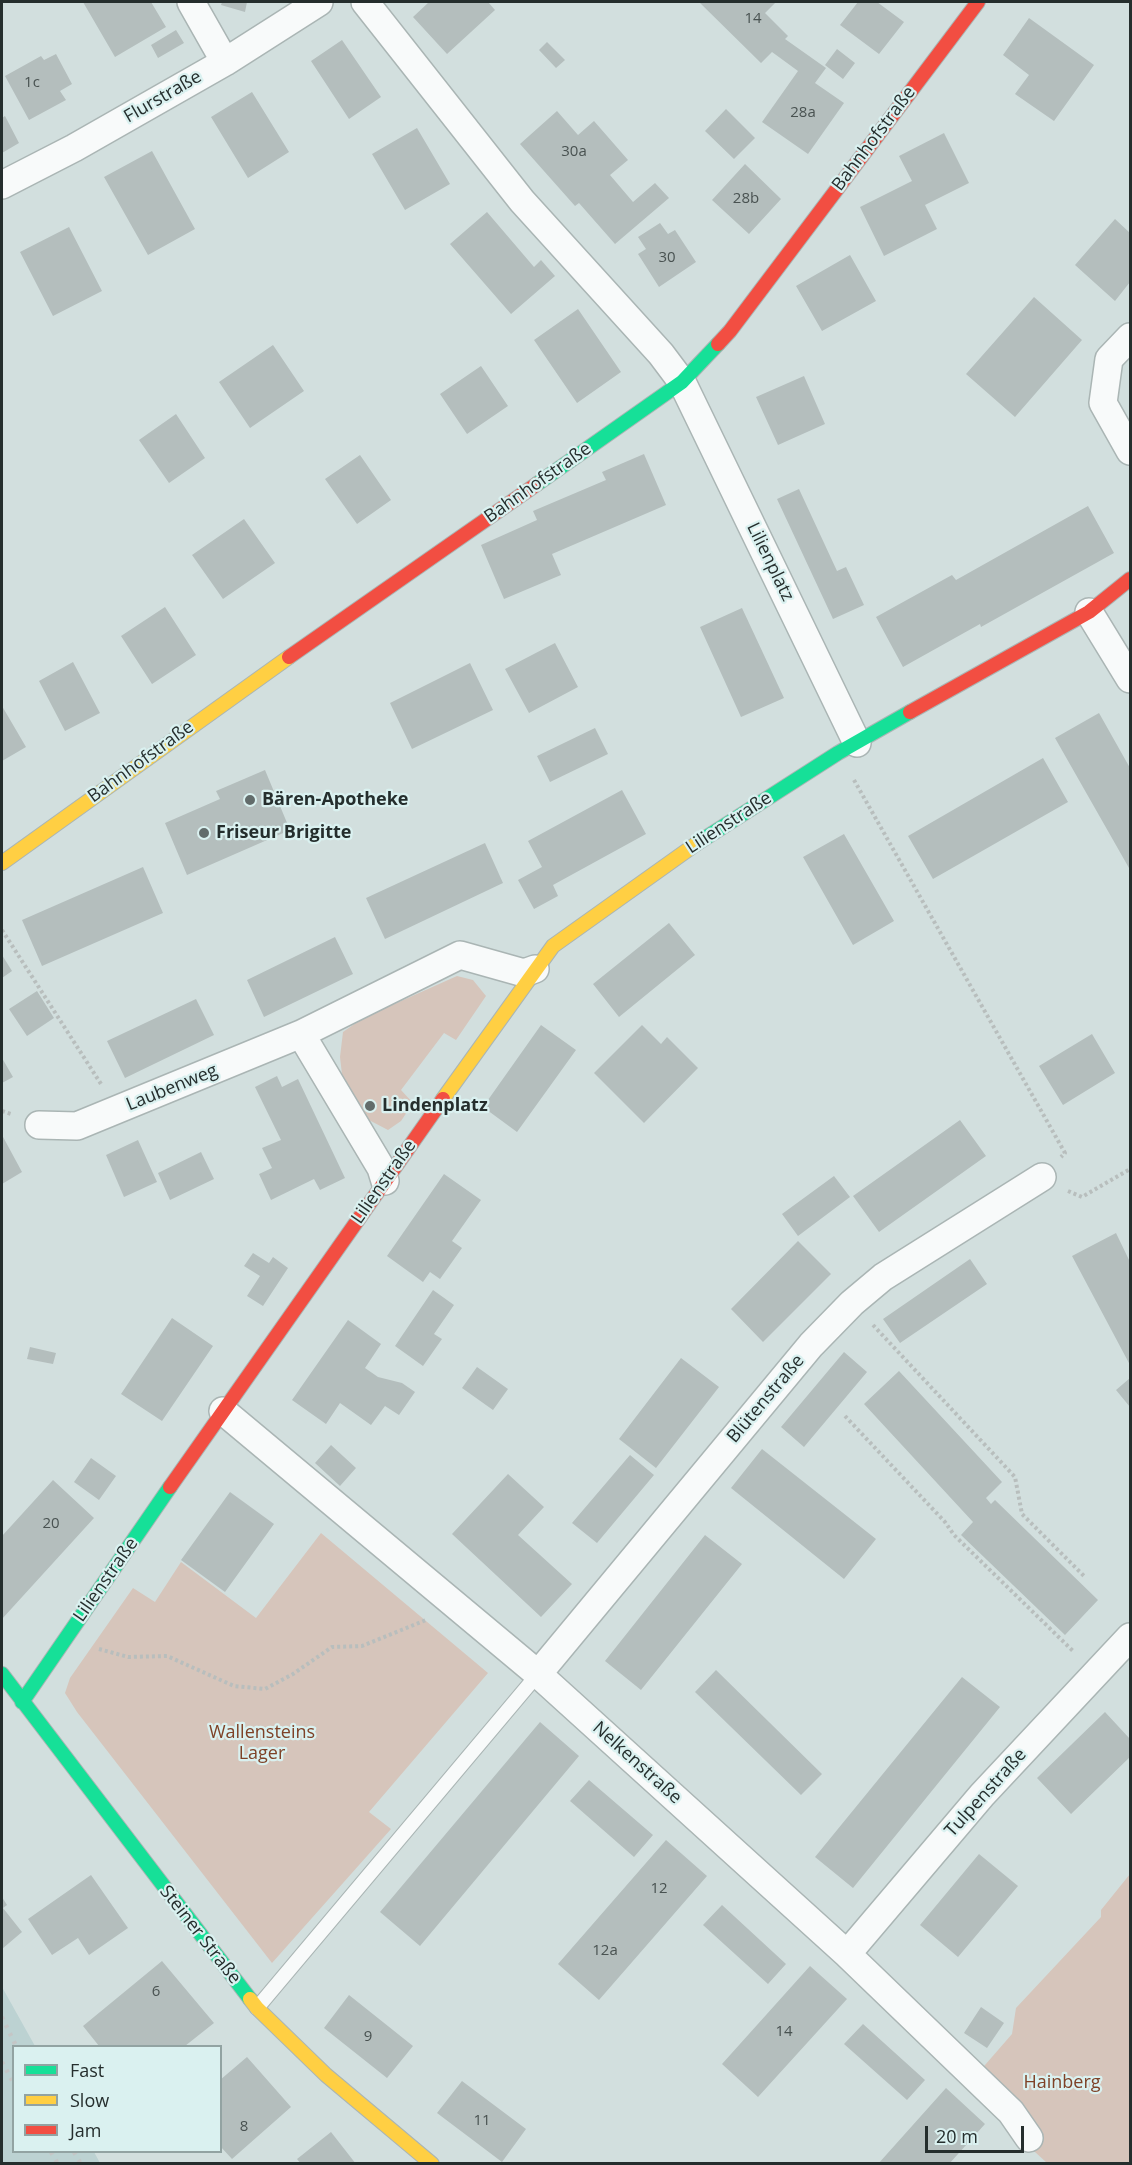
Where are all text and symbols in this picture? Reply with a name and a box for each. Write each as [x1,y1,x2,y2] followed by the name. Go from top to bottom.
[744,10,762,28] house number: 14
[120,66,206,128] street label: Flurstraße
[24,74,40,92] house number: 1c
[828,82,920,196] street label: Bahnhofstraße
[790,104,816,122] house number: 28a
[561,143,587,161] house number: 30a
[733,190,759,208] house number: 28b
[658,249,676,267] house number: 30
[480,438,596,528] street label: Bahnhofstraße
[742,519,798,605] street label: Lilienplatz
[84,716,198,808] street label: Bahnhofstraße
[682,787,776,859] street label: Lilienstraße
[262,789,408,811] place label: Bären-Apotheke
[243,793,257,807] marker: Bären-Apotheke
[216,822,351,844] place label: Friseur Brigitte
[197,826,211,840] marker: Friseur Brigitte
[123,1060,221,1116] street label: Laubenweg
[382,1095,488,1117] place label: Lindenplatz
[363,1099,377,1113] marker: Lindenplatz
[347,1136,421,1228] street label: Lilienstraße
[723,1351,809,1447] street label: Blütenstraße
[42,1515,60,1533] house number: 20
[69,1534,143,1626] street label: Lilienstraße
[588,1717,686,1809] street label: Nelkenstraße
[209,1722,315,1764] park label: Wallensteins Lager
[941,1744,1031,1842] street label: Tulpenstraße
[650,1880,668,1898] house number: 12
[155,1881,245,1989] street label: Steiner Straße
[592,1942,618,1960] house number: 12a
[152,1983,160,2001] house number: 6
[775,2023,793,2041] house number: 14
[364,2028,372,2046] house number: 9
[12,2045,222,2153] legend
[70,2058,104,2082] text: Fast
[1023,2072,1101,2094] park label: Hainberg
[70,2088,109,2112] text: Slow
[473,2112,491,2130] house number: 11
[928,2114,1027,2152] scale bar
[70,2118,102,2142] text: Jam
[240,2118,248,2136] house number: 8
[936,2124,978,2148] text: 20 m

